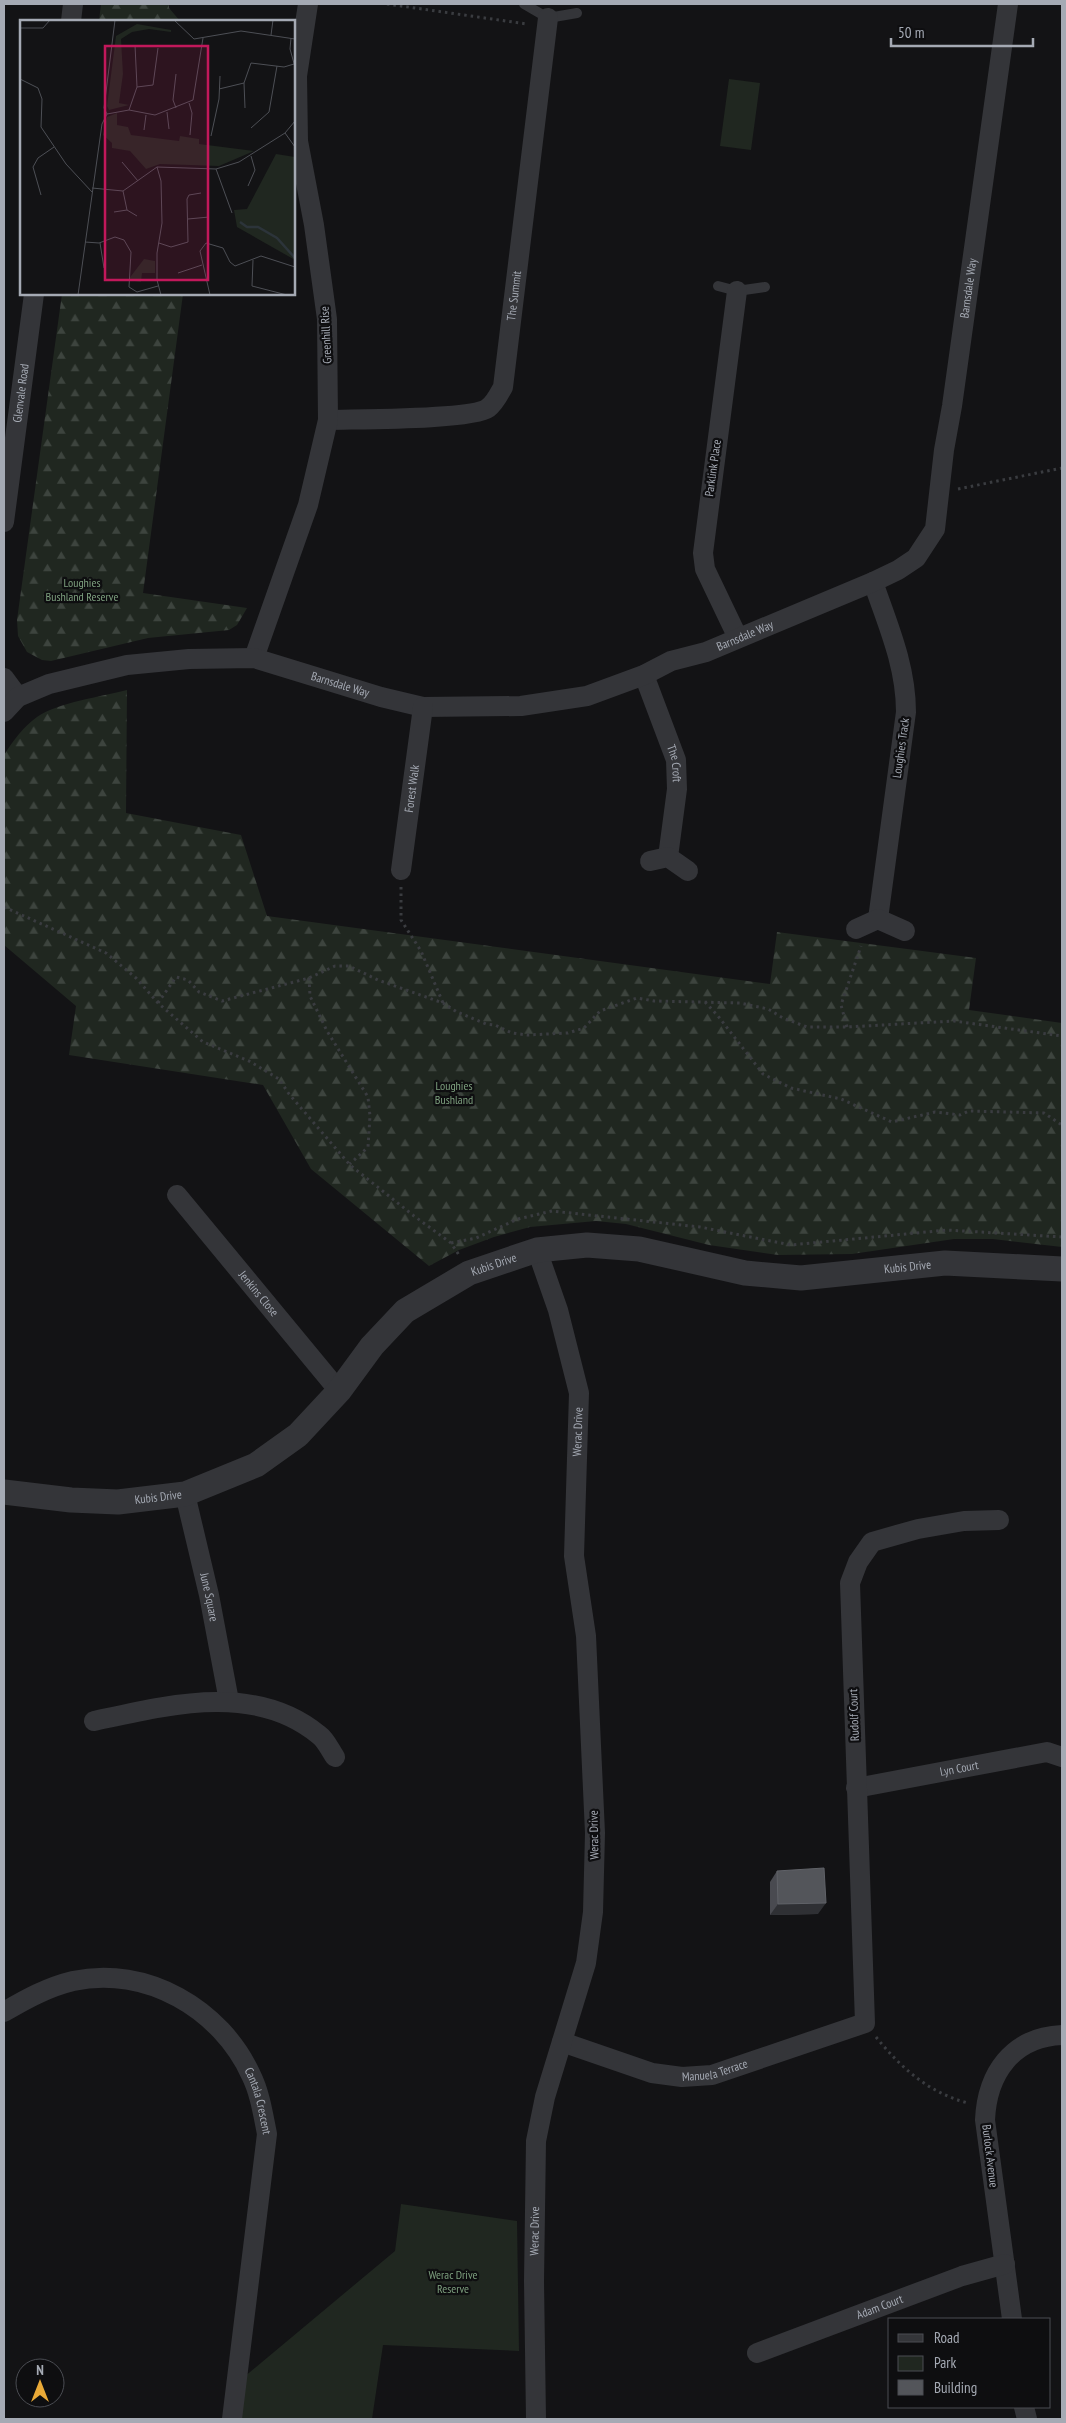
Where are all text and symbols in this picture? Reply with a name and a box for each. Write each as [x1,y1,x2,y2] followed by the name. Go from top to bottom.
[891,15,1034,47] scale bar
[20,20,295,295] inset map
[898,23,924,42] text: 50 m
[956,257,980,319] street label: Barnsdale Way
[503,269,524,322] street label: The Summit
[316,306,334,364] street label: Greenhill Rise
[9,363,32,423] street label: Glenvale Road
[701,438,724,497] street label: Parklink Place
[46,575,119,604] park label: Loughies Bushland Reserve
[714,616,776,654] street label: Barnsdale Way
[309,668,372,700] street label: Barnsdale Way
[889,717,912,779] street label: Loughies Track
[664,742,685,783] street label: The Croft
[401,764,422,813] street label: Forest Walk
[435,1078,473,1107] park label: Loughies Bushland
[469,1249,518,1279] street label: Kubis Drive
[883,1256,932,1276] street label: Kubis Drive
[235,1267,282,1319] street label: Jenkins Close
[569,1407,586,1457] street label: Werac Drive
[134,1486,182,1507] street label: Kubis Drive
[197,1570,222,1623] street label: June Square
[845,1688,862,1741] street label: Rudolf Court
[939,1757,980,1779] street label: Lyn Court
[586,1810,601,1860] street label: Werac Drive
[681,2055,749,2084] street label: Manuela Terrace
[241,2065,275,2136] street label: Cantala Crescent
[979,2124,1002,2188] street label: Burlock Avenue
[526,2206,542,2256] street label: Werac Drive
[428,2267,478,2296] park label: Werac Drive Reserve
[854,2291,905,2322] street label: Adam Court
[888,2318,1051,2408] legend
[934,2328,960,2347] text: Road
[934,2353,956,2372] text: Park
[15,2358,65,2408] north arrow
[36,2361,44,2379] text: N
[934,2378,977,2397] text: Building

